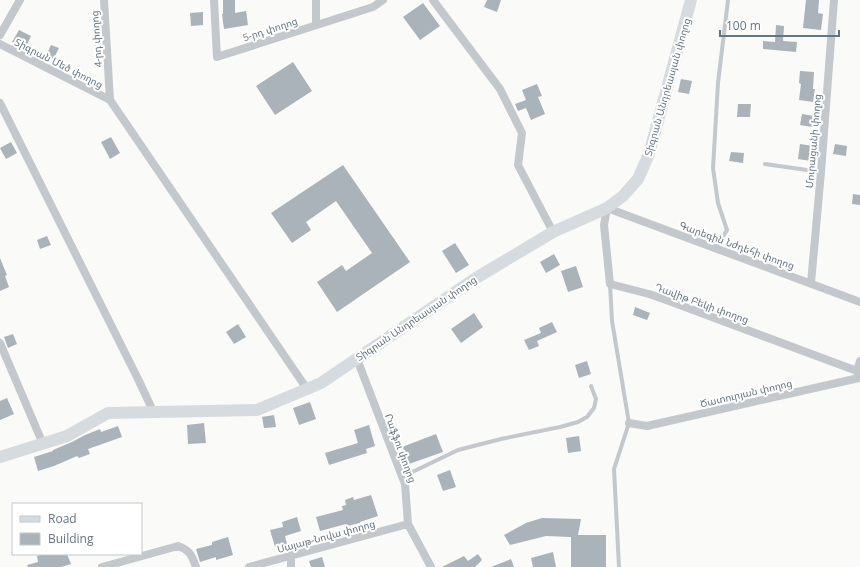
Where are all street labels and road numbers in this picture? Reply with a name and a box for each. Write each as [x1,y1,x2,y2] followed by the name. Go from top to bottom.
[87,10,105,68] street label: 4-րդ փողոց
[241,14,299,44] street label: 5-րդ փողոց
[641,16,693,158] street label: Տիգրան Անդրեասյան փողոց
[12,35,106,91] street label: Տիգրան Մեծ փողոց
[802,93,824,189] street label: Մուրացանի փողոց
[677,218,797,272] street label: Գարեգին Նժդեհի փողոց
[353,272,479,364] street label: Տիգրան Անդրեասյան փողոց
[653,280,751,326] street label: Դավիթ Բեկի փողոց
[699,376,793,410] street label: Ծատուրյան փողոց
[382,411,420,485] street label: Րաֆֆու փողոց
[275,516,377,556] street label: Սայաթ-Նովա փողոց

